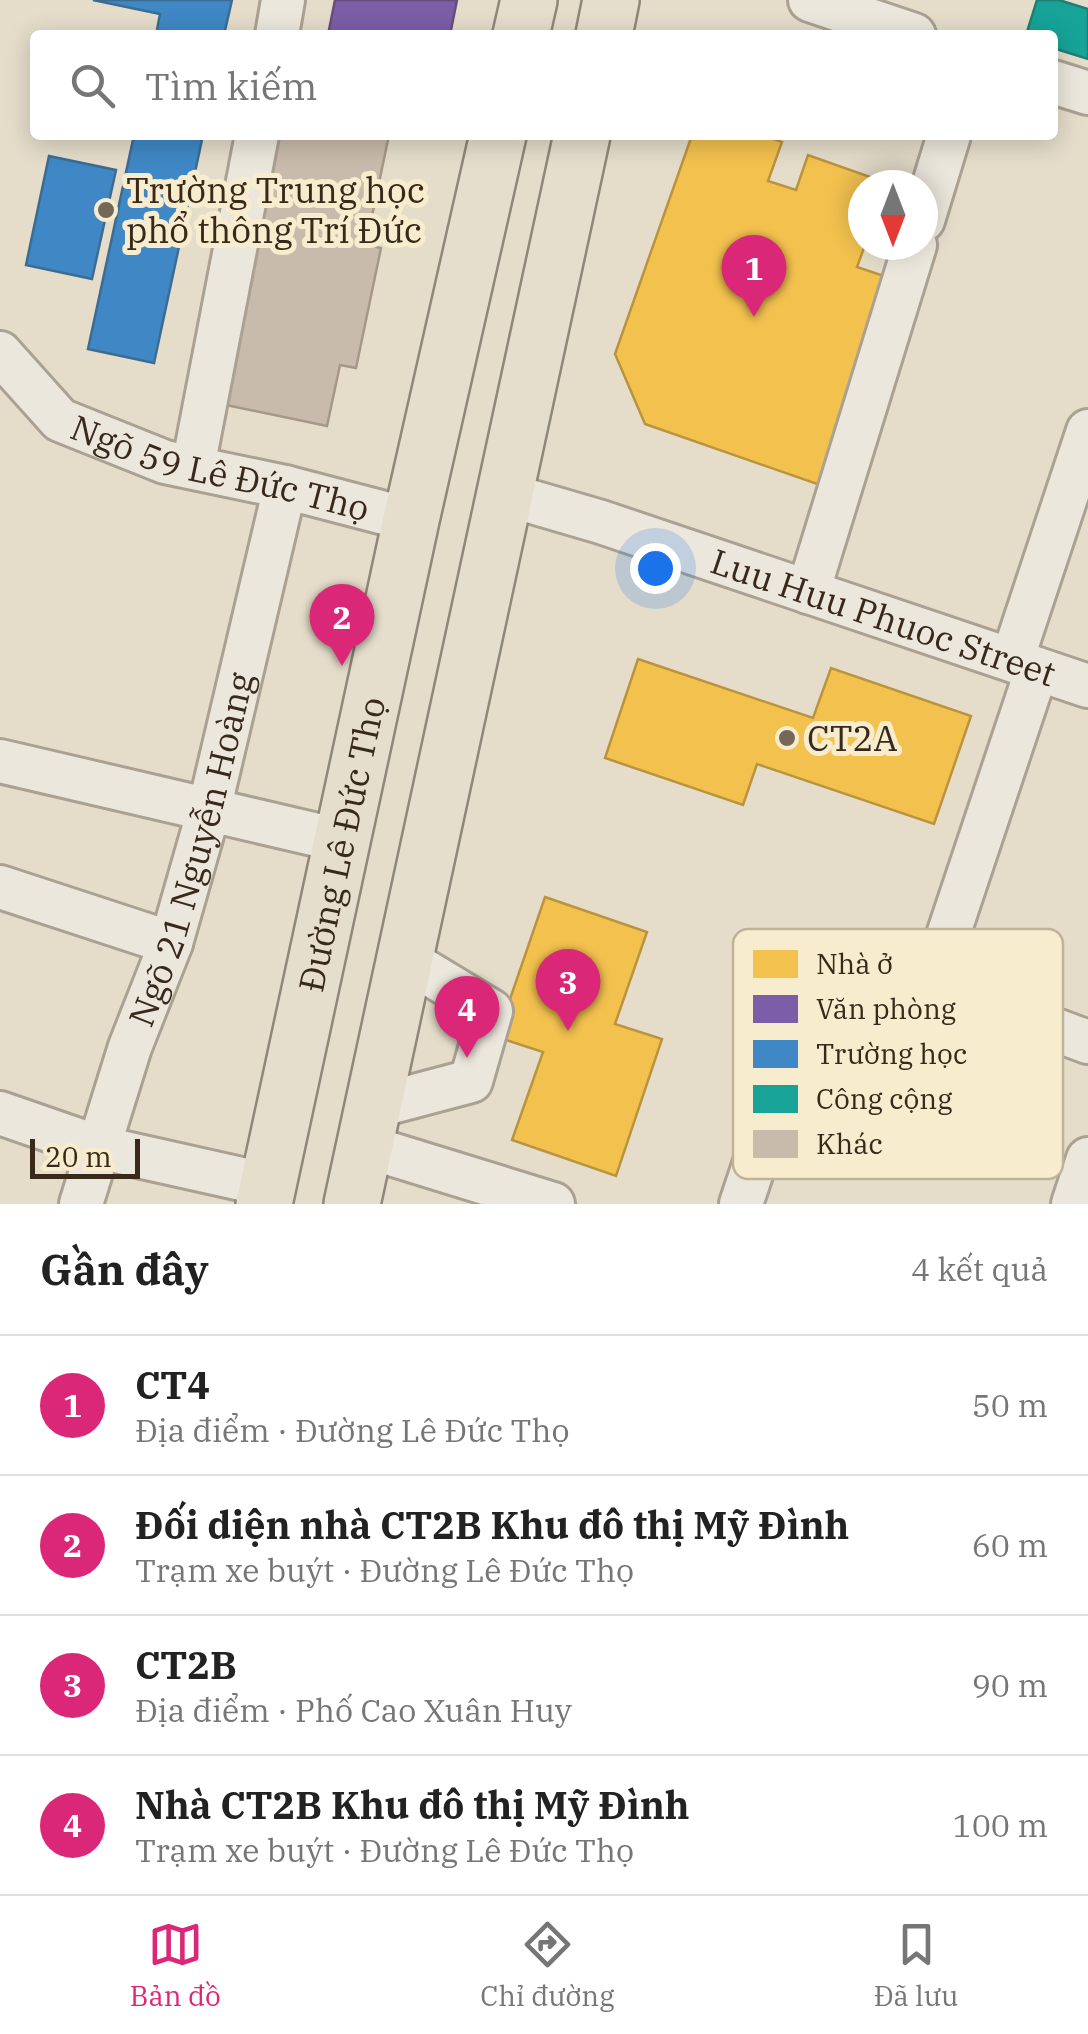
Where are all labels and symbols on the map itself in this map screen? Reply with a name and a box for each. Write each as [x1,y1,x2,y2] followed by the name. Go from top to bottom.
[126,167,425,253] place label: Trường Trung học phổ thông Trí Đức
[848,170,938,260] north arrow
[95,199,117,221] marker: Trường Trung học phổ thông Trí Đức
[722,234,786,317] pin: 1
[64,404,375,531] street label: Ngõ 59 Lê Đức Thọ
[705,538,1062,697] street label: Luu Huu Phuoc Street
[630,543,681,594] your location
[310,584,374,666] pin: 2
[117,668,264,1033] street label: Ngõ 21 Nguyễn Hoàng
[287,693,395,996] street label: Đường Lê Đức Thọ
[807,715,898,761] place label: CT2A
[776,727,798,749] marker: CT2A
[733,929,1063,1179] legend
[816,945,893,982] text: Nhà ở
[536,948,600,1031] pin: 3
[434,976,500,1058] pin: 4
[816,990,956,1027] text: Văn phòng
[816,1035,968,1072] text: Trường học
[816,1080,952,1117] text: Công cộng
[816,1125,883,1162] text: Khác
[30,1134,140,1178] scale bar

